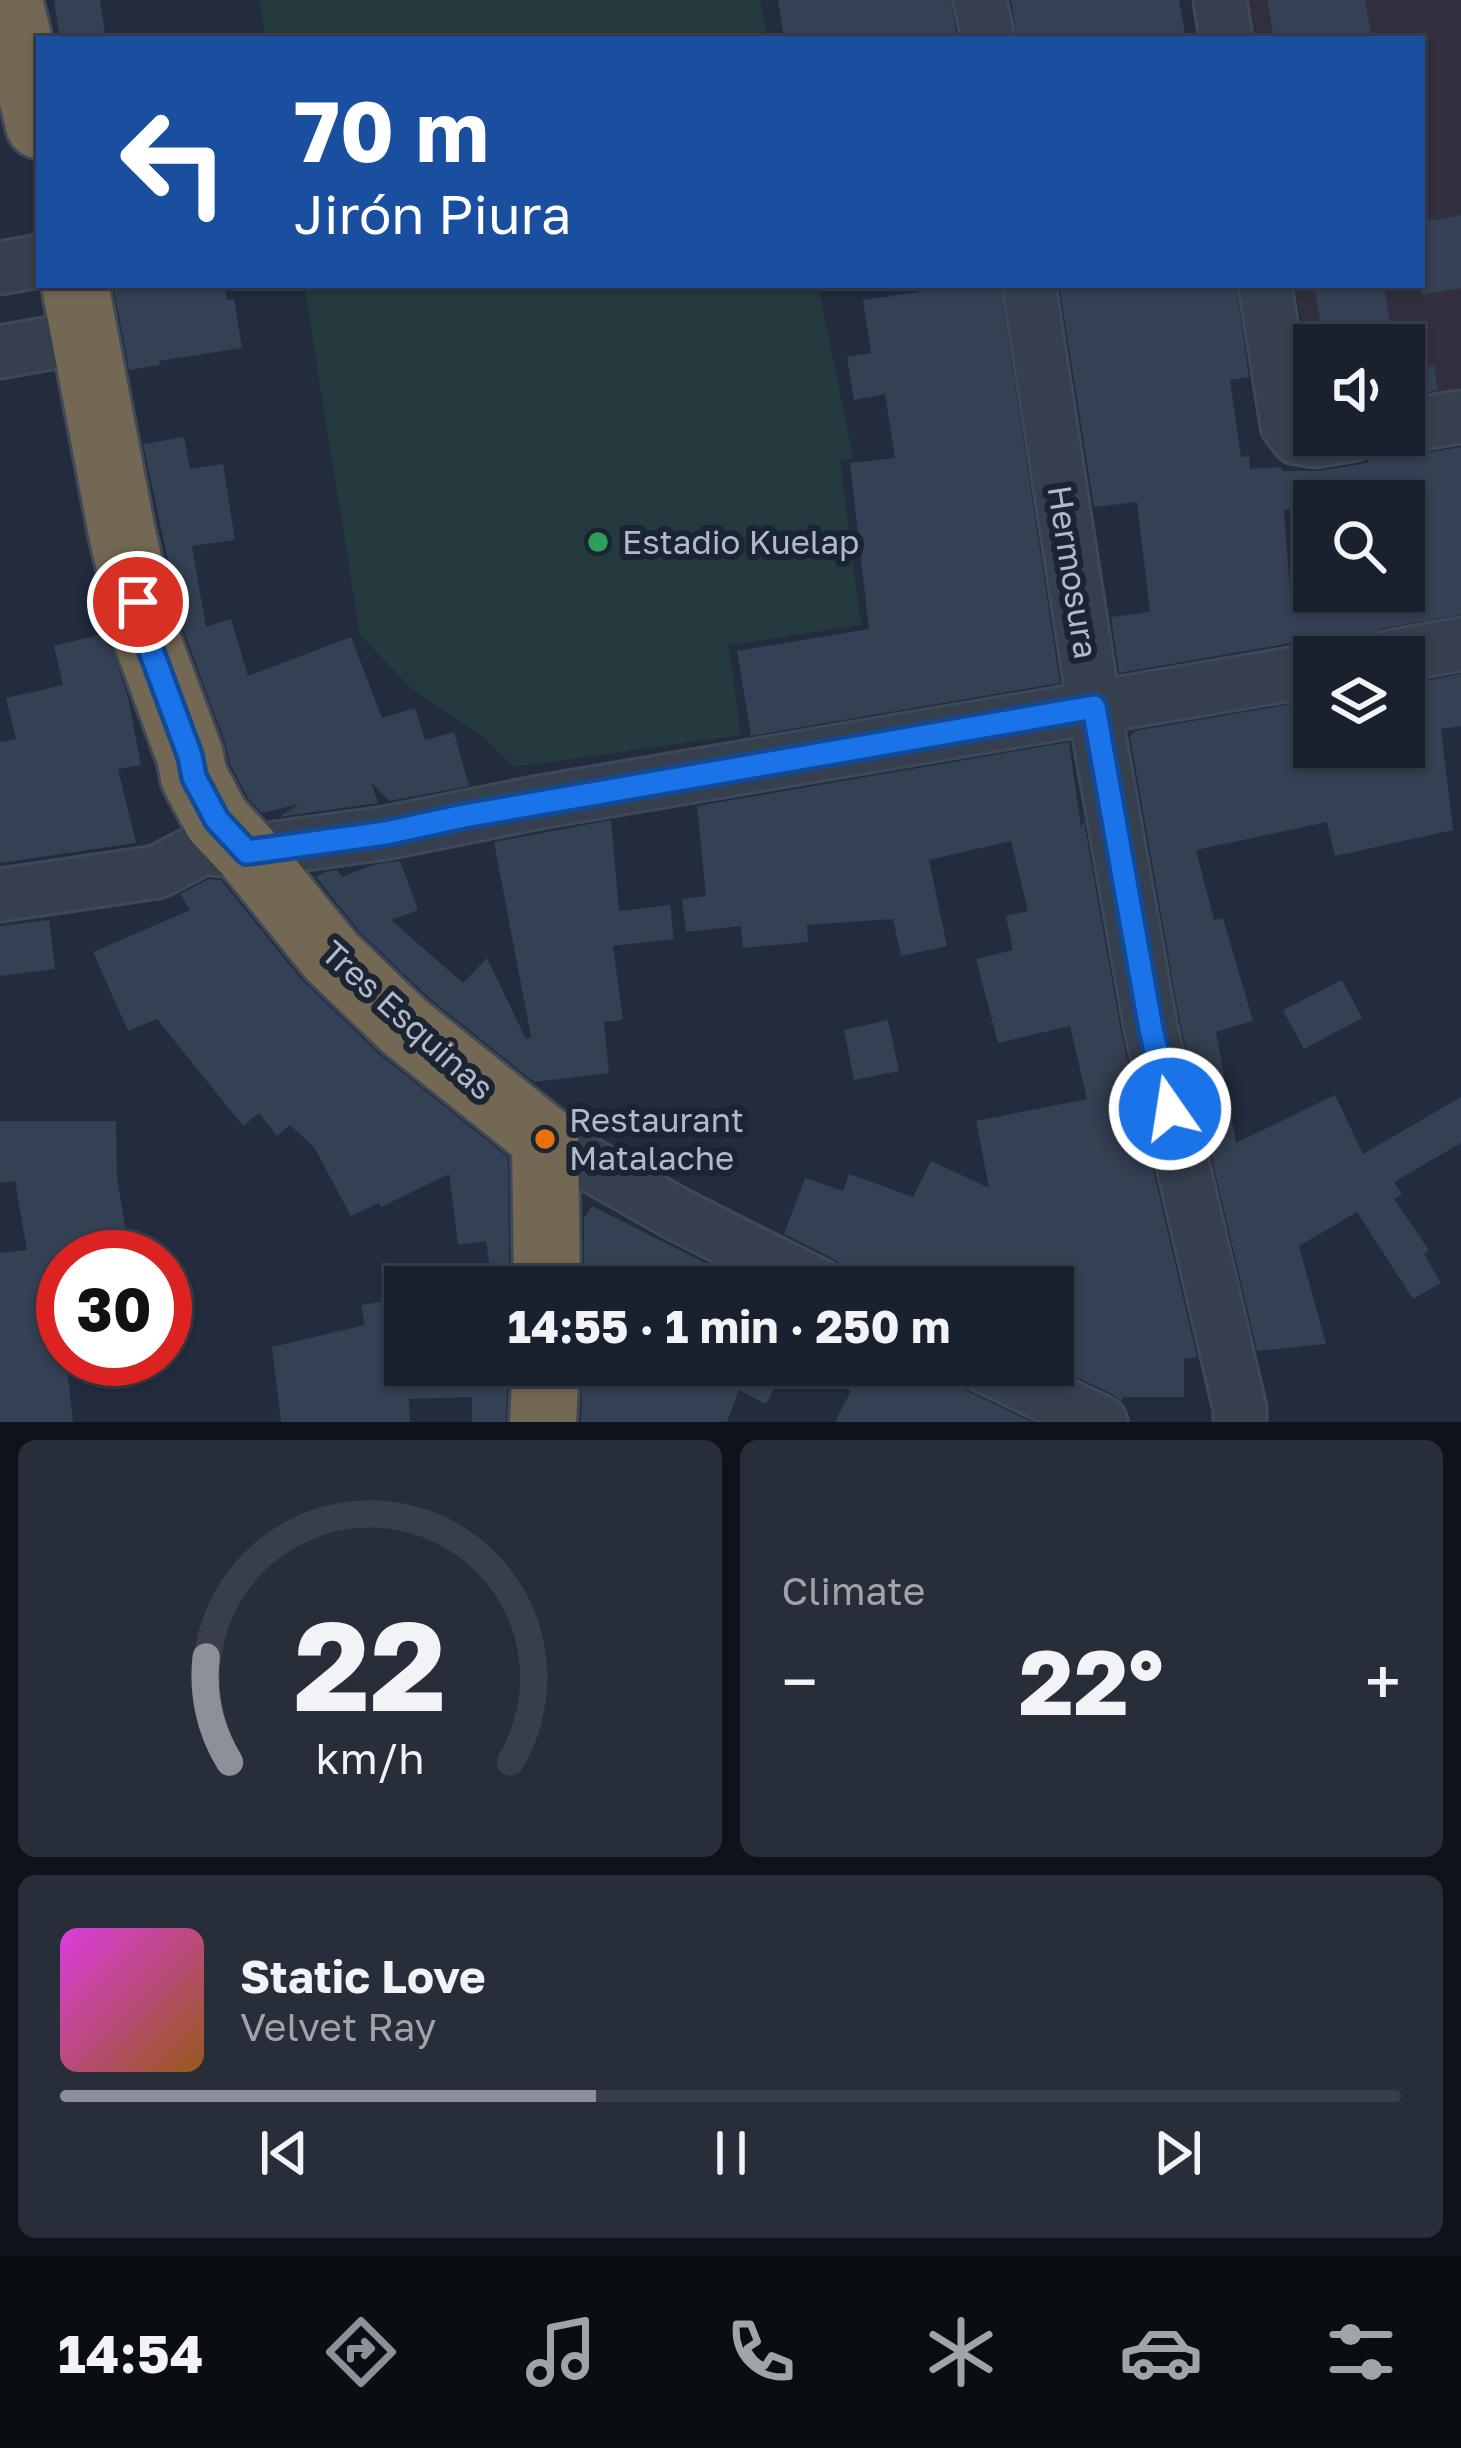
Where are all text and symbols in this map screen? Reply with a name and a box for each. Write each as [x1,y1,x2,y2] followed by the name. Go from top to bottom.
[294,80,489,180] text: 70 m
[96,84,252,240] icon: left
[294,181,572,246] text: Jirón Piura
[1293,324,1425,768] map controls
[1293,324,1425,456] button: sound
[1293,480,1425,612] button: search
[1041,483,1106,661] street label: Hermosura
[622,522,859,561] place label: Estadio Kuelap
[585,529,611,555] marker: Estadio Kuelap
[87,551,189,653] pin
[105,569,171,635] icon: arrive
[1293,636,1425,768] button: layers
[314,932,502,1107] street label: Tres Esquinas
[1107,1046,1233,1172] position arrow
[569,1100,744,1177] place label: Restaurant Matalache
[532,1126,558,1152] marker: Restaurant Matalache
[36,1230,192,1386] speed limit sign: 30
[508,1299,950,1353] text: 14:55 · 1 min · 250 m
[782,1567,925,1614] text: Climate
[294,1589,446,1738] text: 22
[1019,1627,1164,1735] text: 22°
[782,1641,818,1721] text: −
[1365,1641,1401,1721] text: +
[315,1731,424,1782] text: km/h
[240,1949,486,2003] text: Static Love
[240,2003,436,2050] text: Velvet Ray
[251,2120,317,2186] icon: previous
[698,2120,764,2186] icon: pause
[1145,2120,1211,2186] icon: next
[319,2310,403,2394] icon: directions
[519,2310,603,2394] icon: music
[719,2310,803,2394] icon: phone
[919,2310,1003,2394] icon: climate
[1119,2310,1203,2394] icon: car
[1319,2310,1403,2394] icon: filters
[58,2320,203,2385] text: 14:54

